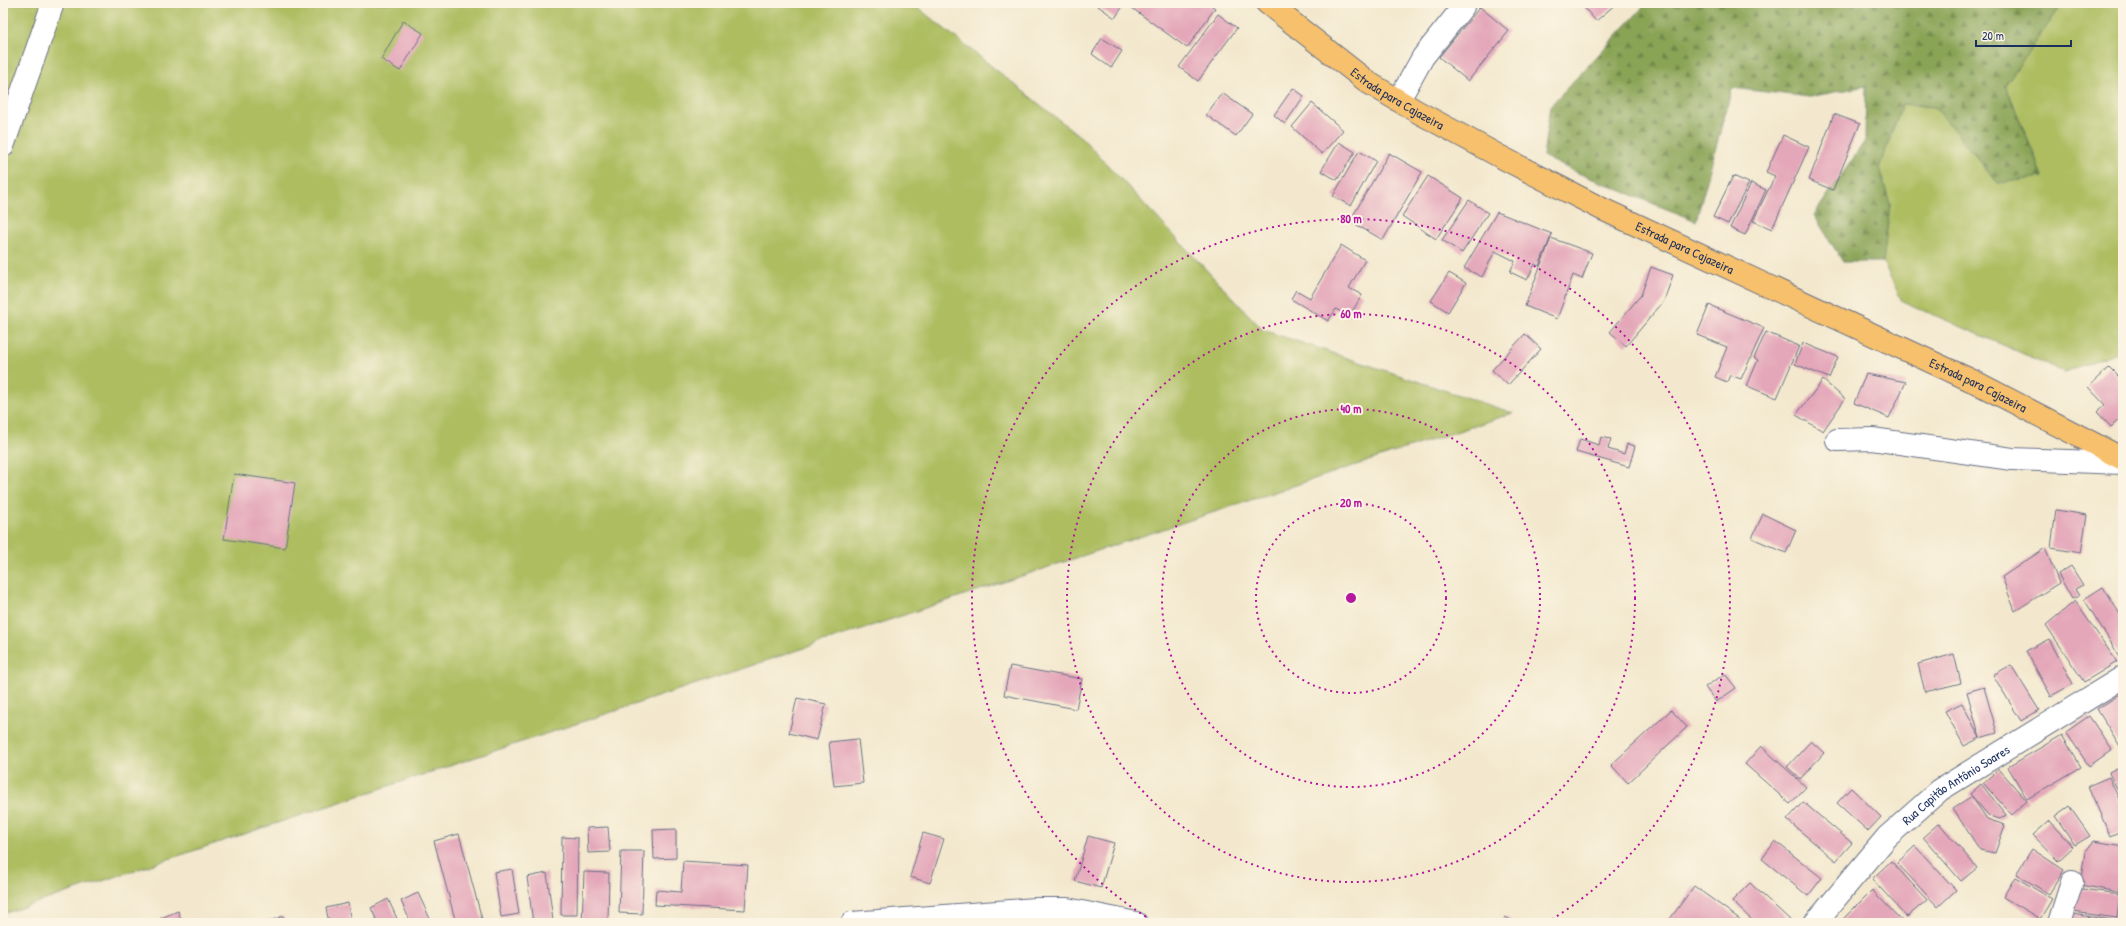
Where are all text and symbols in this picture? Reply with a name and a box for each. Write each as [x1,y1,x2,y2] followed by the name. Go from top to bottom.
[1976,22,2071,48] scale bar
[1982,27,2004,44] text: 20 m
[1347,63,1448,134] street label: Estrada para Cajazeira
[1340,210,1362,227] text: 80 m
[1633,217,1737,278] street label: Estrada para Cajazeira
[1340,305,1362,322] text: 60 m
[1927,353,2030,417] street label: Estrada para Cajazeira
[1341,400,1361,417] text: 40 m
[1340,494,1362,511] text: 20 m
[1344,591,1358,605] centre of rings
[1898,740,2013,829] street label: Rua Capitão Antônio Soares

